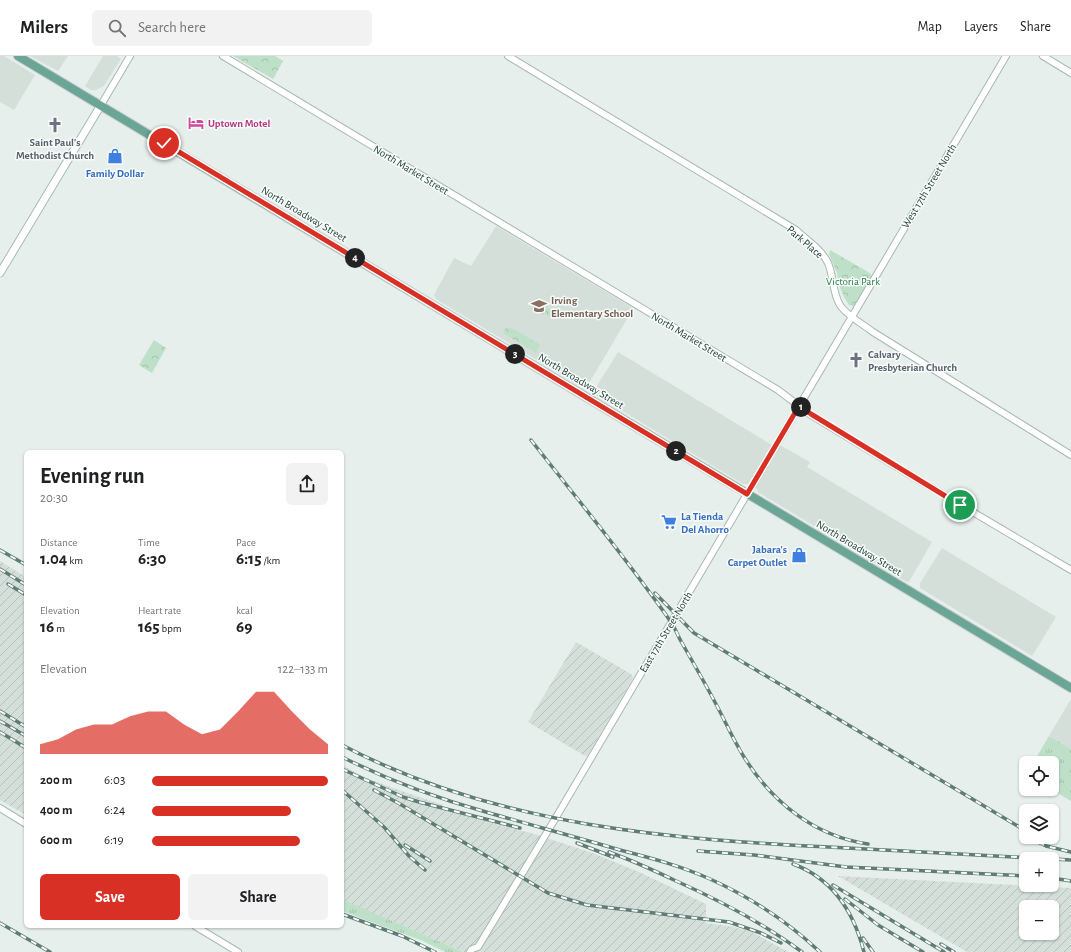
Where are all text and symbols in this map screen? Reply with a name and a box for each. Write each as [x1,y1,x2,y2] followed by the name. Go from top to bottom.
[92,10,372,46] search box
[106,17,128,39] icon: search
[20,18,68,37] text: Milers
[138,20,206,35] text: Search here
[917,20,942,34] text: Map
[964,20,998,34] text: Layers
[1020,20,1051,34] text: Share
[187,114,205,132] hotel icon: Uptown Motel
[46,116,64,134] church icon: Saint Paul's Methodist Church
[208,118,270,129] place label: Uptown Motel
[147,126,181,160] pin
[153,132,175,154] icon: check
[16,137,94,161] place label: Saint Paul's Methodist Church
[899,142,959,230] street label: West 17th Street North
[372,143,451,197] street label: North Market Street
[106,147,124,165] shop icon: Family Dollar
[86,168,144,179] place label: Family Dollar
[259,184,349,244] street label: North Broadway Street
[785,224,825,260] street label: Park Place
[345,248,365,268] pin: 4
[352,252,358,263] text: 4
[826,276,880,287] park label: Victoria Park
[551,295,633,319] place label: Irving Elementary School
[530,297,548,315] school or university icon: Irving Elementary School
[650,310,729,364] street label: North Market Street
[505,344,525,364] pin: 3
[513,348,517,359] text: 3
[868,349,957,373] place label: Calvary Presbyterian Church
[536,351,626,411] street label: North Broadway Street
[847,351,865,369] church icon: Calvary Presbyterian Church
[791,397,811,417] pin: 1
[799,401,803,412] text: 1
[666,441,686,461] pin: 2
[673,445,679,456] text: 2
[286,463,328,505] button: share
[40,465,145,487] text: Evening run
[943,488,977,522] pin
[40,492,68,505] text: 20:30
[949,494,971,516] icon: arrive
[681,511,729,535] place label: La Tienda Del Ahorro
[660,513,678,531] supermarket icon: La Tienda Del Ahorro
[814,518,904,578] street label: North Broadway Street
[40,537,77,548] text: Distance
[138,537,160,548] text: Time
[236,537,256,548] text: Pace
[728,544,787,568] place label: Jabara's Carpet Outlet
[790,546,808,564] shop icon: Jabara's Carpet Outlet
[40,550,67,567] text: 1.04
[138,550,166,567] text: 6:30
[236,550,262,567] text: 6:15
[67,555,83,566] text: km
[262,555,280,566] text: /km
[638,590,694,674] street label: East 17th Street North
[40,605,80,616] text: Elevation
[138,605,181,616] text: Heart rate
[236,605,253,616] text: kcal
[40,618,54,635] text: 16
[138,618,160,635] text: 165
[236,618,252,635] text: 69
[54,623,65,634] text: m
[160,623,181,634] text: bpm
[40,663,87,676] text: Elevation
[278,663,328,676] text: 122–133 m
[1019,756,1059,940] map controls
[1019,756,1059,796] button: locate
[40,774,72,787] text: 200 m
[104,774,125,787] text: 6:03
[40,804,73,817] text: 400 m
[104,804,125,817] text: 6:24
[1019,804,1059,844] button: layers
[40,834,72,847] text: 600 m
[104,834,124,847] text: 6:19
[1019,852,1059,892] button: +
[40,874,180,920] button: Save
[188,874,328,920] button: Share
[1019,900,1059,940] button: −

